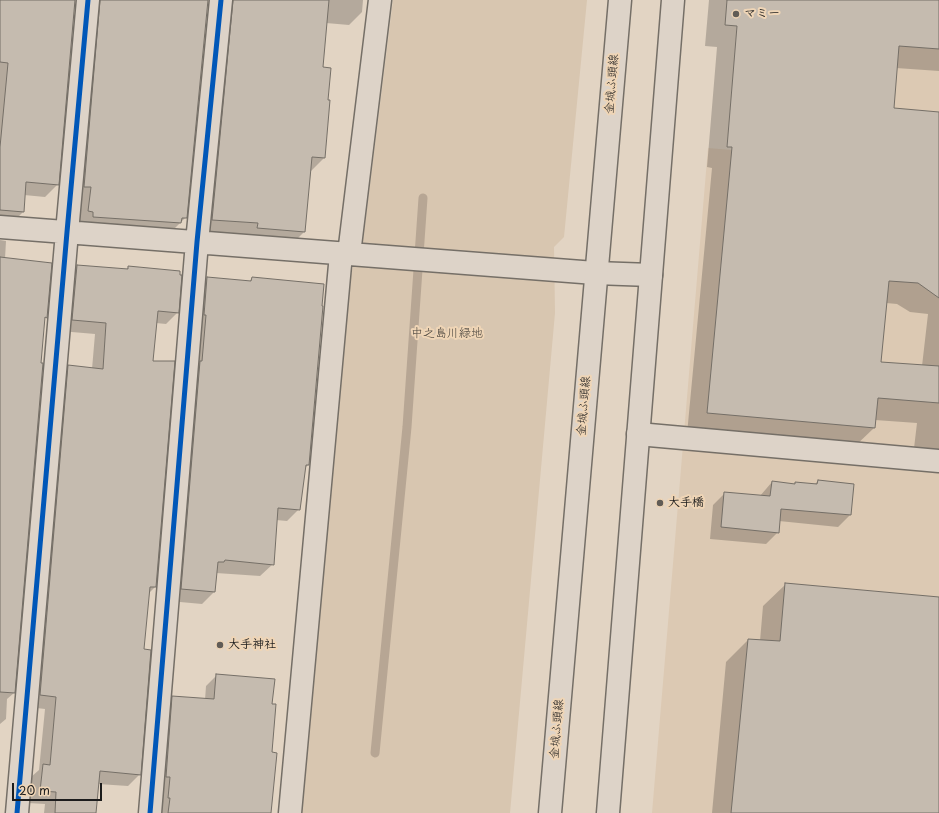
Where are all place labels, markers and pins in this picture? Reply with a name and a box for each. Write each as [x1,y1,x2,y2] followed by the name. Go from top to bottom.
[744,7,780,21] place label: マミー
[731,9,741,19] marker: マミー
[668,496,704,510] place label: 大手橋
[655,498,665,508] marker: 大手橋
[228,638,276,652] place label: 大手神社
[215,640,225,650] marker: 大手神社

